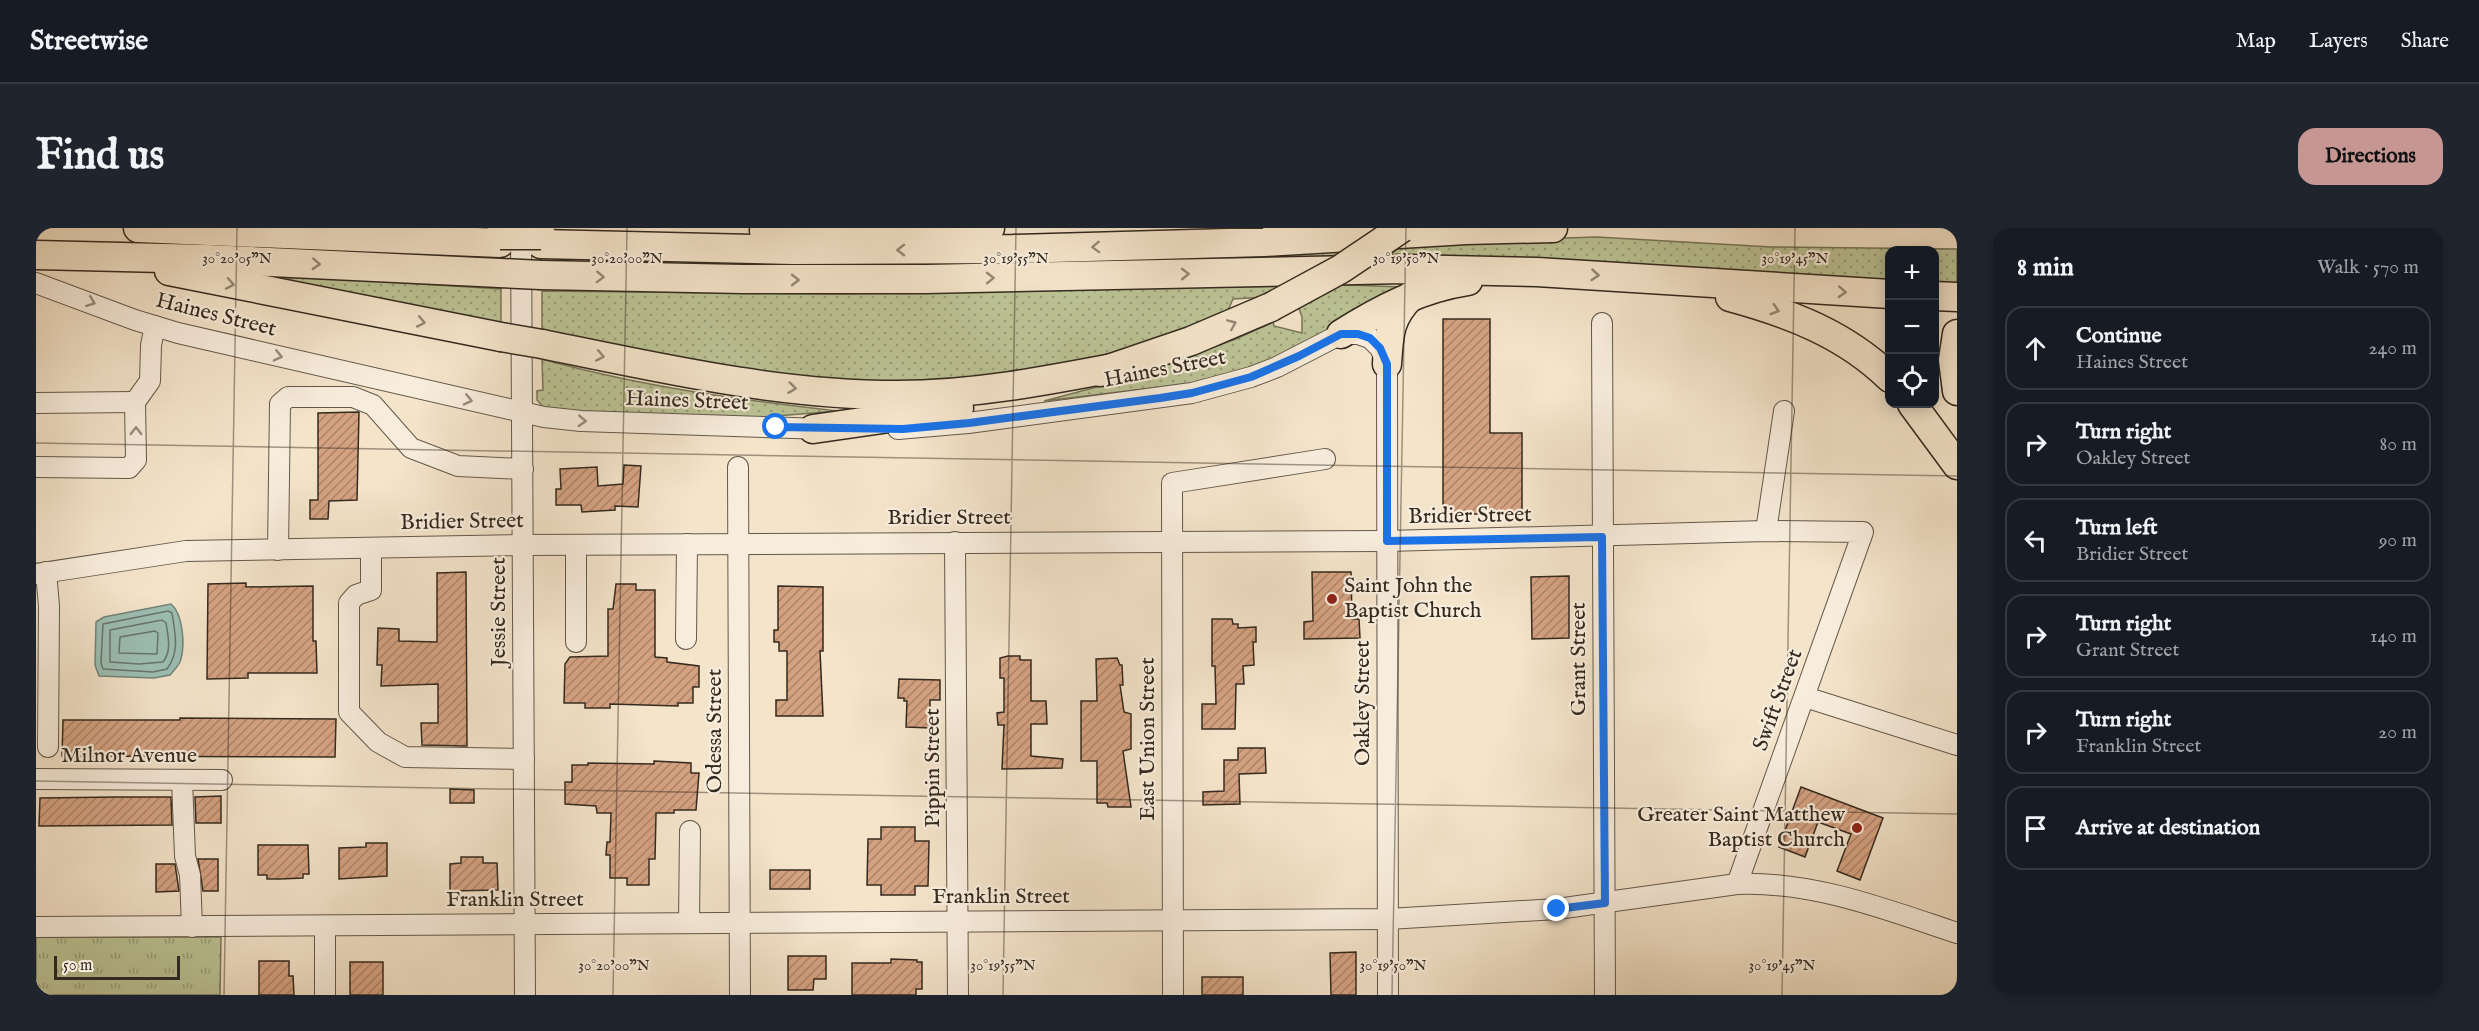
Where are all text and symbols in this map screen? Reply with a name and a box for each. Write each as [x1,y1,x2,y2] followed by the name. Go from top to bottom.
[30,24,148,59] text: Streetwise
[2236,28,2276,55] text: Map
[2309,28,2368,55] text: Layers
[2401,28,2449,55] text: Share
[2298,128,2443,185] button: Directions
[36,130,164,183] text: Find us
[1091,241,1100,253] one-way arrow
[896,244,905,256] one-way arrow
[1885,246,1939,408] map controls
[1885,246,1939,300] button: +
[202,249,272,268] text: 30°20'05"N
[591,249,663,268] text: 30°20'00"N
[983,249,1049,268] text: 30°19'55"N
[1372,249,1440,268] text: 30°19'50"N
[1761,249,1829,268] text: 30°19'45"N
[2017,251,2074,284] text: 8 min
[2317,255,2419,280] text: Walk · 570 m
[312,258,321,271] one-way arrow
[1180,268,1189,280] one-way arrow
[1591,269,1600,282] one-way arrow
[595,270,604,283] one-way arrow
[985,272,994,284] one-way arrow
[790,274,799,286] one-way arrow
[224,277,234,290] one-way arrow
[153,286,280,344] street label: Haines Street
[1837,286,1846,299] one-way arrow
[85,295,96,308] one-way arrow
[1885,300,1939,354] button: −
[1769,303,1780,316] one-way arrow
[416,315,426,328] one-way arrow
[1226,320,1237,332] one-way arrow
[2076,322,2162,350] text: Continue
[2019,332,2052,365] icon: ahead
[2368,336,2417,361] text: 240 m
[1102,343,1229,395] street label: Haines Street
[273,349,283,362] one-way arrow
[594,349,604,362] one-way arrow
[2076,350,2188,375] text: Haines Street
[1885,354,1939,408] button: locate
[787,382,796,394] one-way arrow
[625,385,750,417] street label: Haines Street
[463,393,473,406] one-way arrow
[762,413,788,439] route start
[577,415,586,428] one-way arrow
[2076,418,2171,446] text: Turn right
[130,427,142,436] one-way arrow
[2019,428,2052,461] icon: right
[2380,432,2417,457] text: 80 m
[2076,446,2190,471] text: Oakley Street
[1408,501,1532,531] street label: Bridier Street
[887,504,1011,532] street label: Bridier Street
[400,507,524,537] street label: Bridier Street
[2076,514,2158,542] text: Turn left
[2019,524,2052,557] icon: left
[2379,528,2417,553] text: 90 m
[2076,542,2188,567] text: Bridier Street
[485,557,513,670] street label: Jessie Street
[1344,572,1482,625] place label: Saint John the Baptist Church
[1325,592,1339,606] marker: Saint John the Baptist Church
[1565,602,1593,716] street label: Grant Street
[2076,610,2171,638] text: Turn right
[2019,620,2052,653] icon: right
[2370,624,2417,649] text: 140 m
[2076,638,2179,663] text: Grant Street
[1349,640,1377,766] street label: Oakley Street
[1747,645,1809,755] street label: Swift Street
[1134,657,1162,821] street label: East Union Street
[701,668,729,793] street label: Odessa Street
[2076,706,2171,734] text: Turn right
[919,708,947,828] street label: Pippin Street
[2019,716,2052,749] icon: right
[2378,720,2417,745] text: 20 m
[2076,734,2201,759] text: Franklin Street
[61,742,197,770] street label: Milnor Avenue
[1637,801,1846,854] place label: Greater Saint Matthew Baptist Church
[2019,812,2052,845] icon: arrive
[2076,814,2260,842] text: Arrive at destination
[1850,821,1864,835] marker: Greater Saint Matthew Baptist Church
[932,883,1070,911] street label: Franklin Street
[446,886,584,914] street label: Franklin Street
[1543,895,1569,921] route end
[54,953,180,980] scale bar
[63,956,92,976] text: 50 m
[578,956,650,975] text: 30°20'00"N
[970,956,1036,975] text: 30°19'55"N
[1359,956,1427,975] text: 30°19'50"N
[1748,956,1816,975] text: 30°19'45"N

